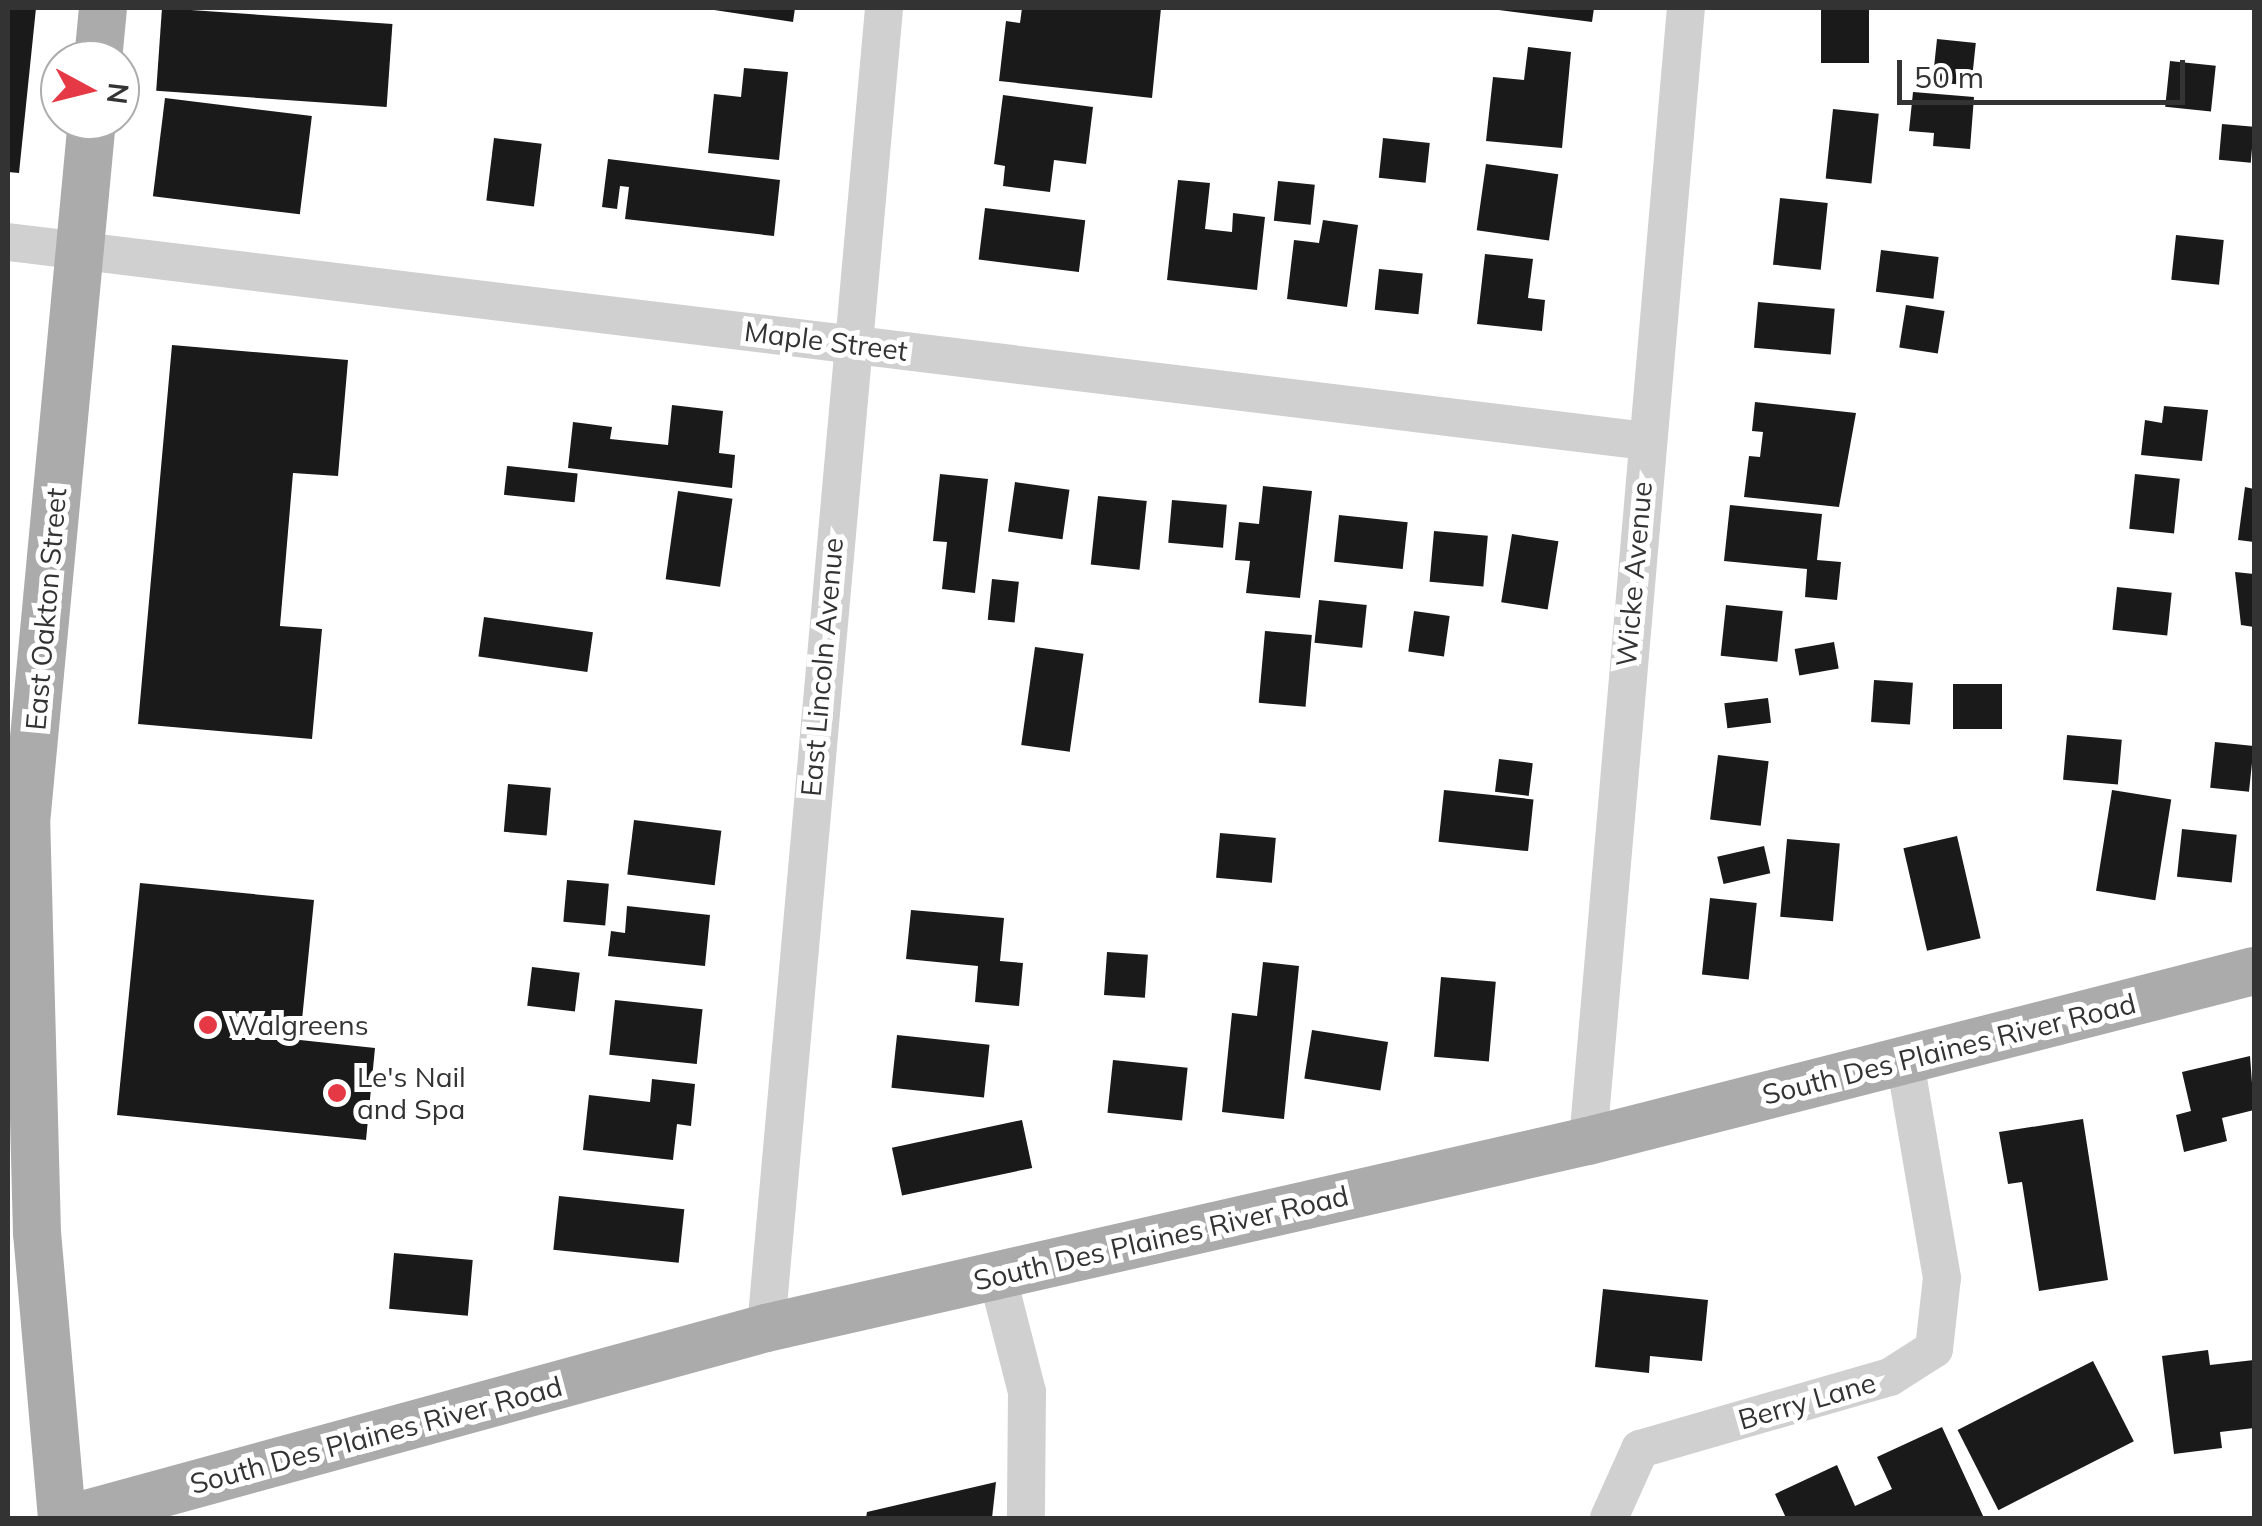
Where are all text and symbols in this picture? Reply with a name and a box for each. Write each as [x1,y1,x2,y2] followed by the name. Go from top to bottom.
[40,40,140,140] north arrow
[1902,40,2190,102] scale bar
[1914,58,1984,96] text: 50 m
[100,81,137,106] text: N
[742,314,910,368] street label: Maple Street
[1609,480,1659,668] street label: Wicke Avenue
[19,486,73,732] street label: East Oakton Street
[794,536,850,798] street label: East Lincoln Avenue
[1759,986,2139,1112] street label: South Des Plaines River Road
[228,1008,369,1042] place label: Walgreens
[197,1014,219,1036] marker: Walgreens
[357,1060,466,1126] place label: Le's Nail and Spa
[326,1082,348,1104] marker: Le's Nail and Spa
[970,1178,1352,1298] street label: South Des Plaines River Road
[1734,1365,1880,1437] street label: Berry Lane
[186,1369,566,1501] street label: South Des Plaines River Road

